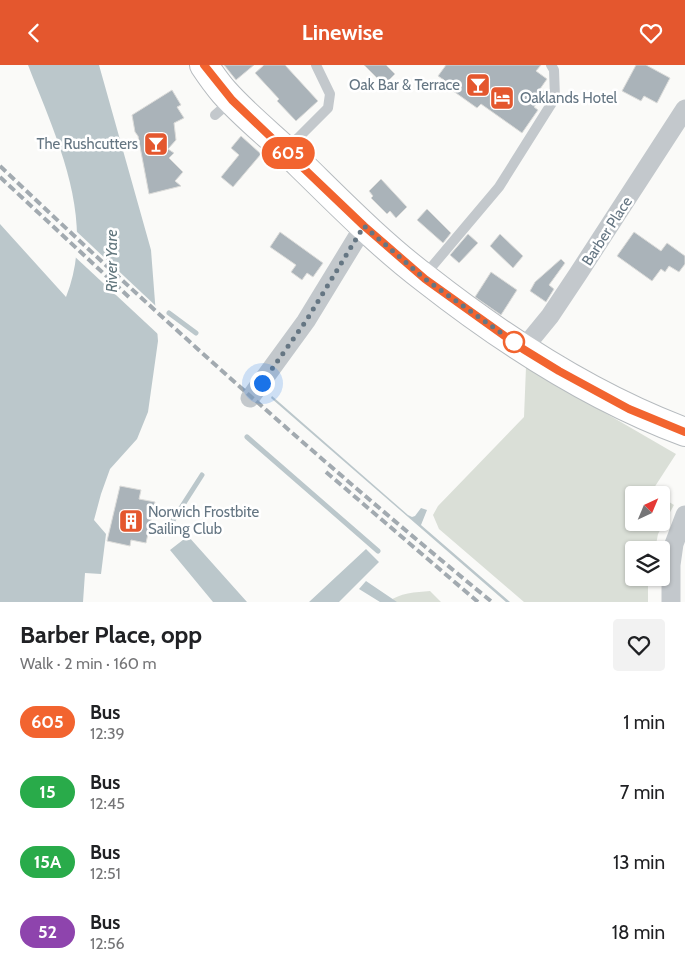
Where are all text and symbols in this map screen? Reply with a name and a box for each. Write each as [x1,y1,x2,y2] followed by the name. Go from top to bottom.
[20,19,48,47] icon: back
[302,19,383,46] text: Linewise
[637,19,665,47] icon: heart
[465,72,491,98] bar icon: Oak Bar & Terrace
[349,76,460,94] place label: Oak Bar & Terrace
[489,85,515,111] hotel icon: Oaklands Hotel
[520,89,618,107] place label: Oaklands Hotel
[143,131,169,157] bar icon: The Rushcutters
[36,135,138,153] place label: The Rushcutters
[259,137,317,169] line badge: 605
[272,142,304,164] text: 605
[578,193,636,269] street label: Barber Place
[102,229,121,293] water label: River Yare
[503,331,525,353] unlabelled marker
[250,371,275,396] your location
[625,486,670,531] north arrow
[625,486,670,586] map controls
[148,503,259,538] place label: Norwich Frostbite Sailing Club
[118,508,144,534] building icon: Norwich Frostbite Sailing Club
[625,541,670,586] button: layers
[613,619,665,671] button: heart
[20,620,202,649] text: Barber Place, opp
[20,654,157,673] text: Walk · 2 min · 160 m
[90,701,120,724] text: Bus
[31,711,64,733] text: 605
[623,711,665,734] text: 1 min
[90,724,125,743] text: 12:39
[90,771,120,794] text: Bus
[39,781,56,803] text: 15
[620,781,665,804] text: 7 min
[90,794,125,813] text: 12:45
[90,841,120,864] text: Bus
[34,851,61,873] text: 15A
[613,851,665,874] text: 13 min
[90,864,121,883] text: 12:51
[90,911,120,934] text: Bus
[38,921,57,943] text: 52
[612,921,665,944] text: 18 min
[90,934,125,953] text: 12:56

